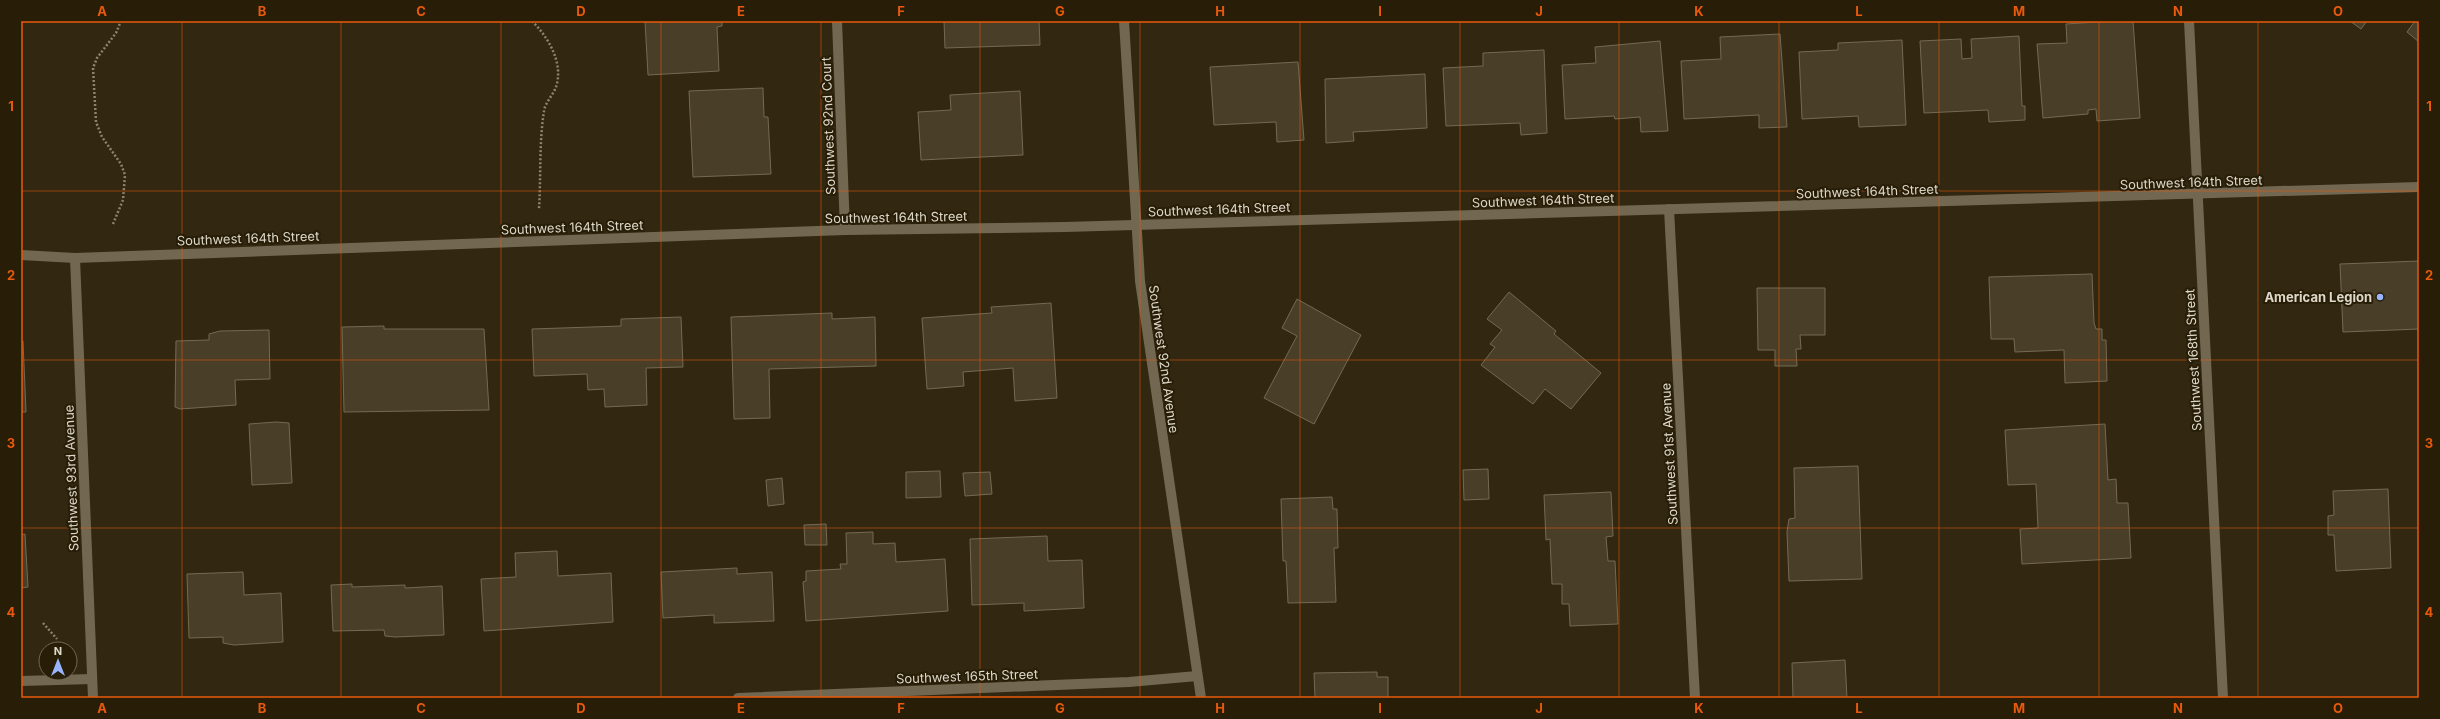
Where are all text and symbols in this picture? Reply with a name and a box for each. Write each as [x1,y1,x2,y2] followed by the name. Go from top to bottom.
[97,3,107,19] text: A
[258,3,267,19] text: B
[416,3,426,19] text: C
[576,3,586,19] text: D
[737,3,745,19] text: E
[897,3,905,19] text: F
[1055,3,1065,19] text: G
[1215,3,1225,19] text: H
[1378,3,1382,19] text: I
[1535,3,1543,19] text: J
[1694,3,1704,19] text: K
[1855,3,1863,19] text: L
[2013,3,2025,19] text: M
[2173,3,2183,19] text: N
[2333,3,2343,19] text: O
[818,57,838,195] street label: Southwest 92nd Court
[8,98,14,114] text: 1
[2426,98,2432,114] text: 1
[2119,172,2263,192] street label: Southwest 164th Street
[1795,181,1939,201] street label: Southwest 164th Street
[1471,190,1615,210] street label: Southwest 164th Street
[1147,199,1291,219] street label: Southwest 164th Street
[825,208,967,226] street label: Southwest 164th Street
[500,217,644,237] street label: Southwest 164th Street
[176,228,320,248] street label: Southwest 164th Street
[7,267,15,283] text: 2
[2425,267,2433,283] text: 2
[1146,284,1182,434] street label: Southwest 92nd Avenue
[2181,289,2205,431] street label: Southwest 168th Street
[2264,289,2372,305] place label: American Legion
[2375,292,2385,302] marker: American Legion
[1657,383,1681,525] street label: Southwest 91st Avenue
[60,404,82,552] street label: Southwest 93rd Avenue
[7,435,15,451] text: 3
[2425,435,2433,451] text: 3
[7,604,16,620] text: 4
[2425,604,2434,620] text: 4
[38,641,78,681] north arrow
[54,644,62,658] text: N
[896,666,1038,686] street label: Southwest 165th Street
[97,700,107,716] text: A
[258,700,267,716] text: B
[416,700,426,716] text: C
[576,700,586,716] text: D
[737,700,745,716] text: E
[897,700,905,716] text: F
[1055,700,1065,716] text: G
[1215,700,1225,716] text: H
[1378,700,1382,716] text: I
[1535,700,1543,716] text: J
[1694,700,1704,716] text: K
[1855,700,1863,716] text: L
[2013,700,2025,716] text: M
[2173,700,2183,716] text: N
[2333,700,2343,716] text: O

